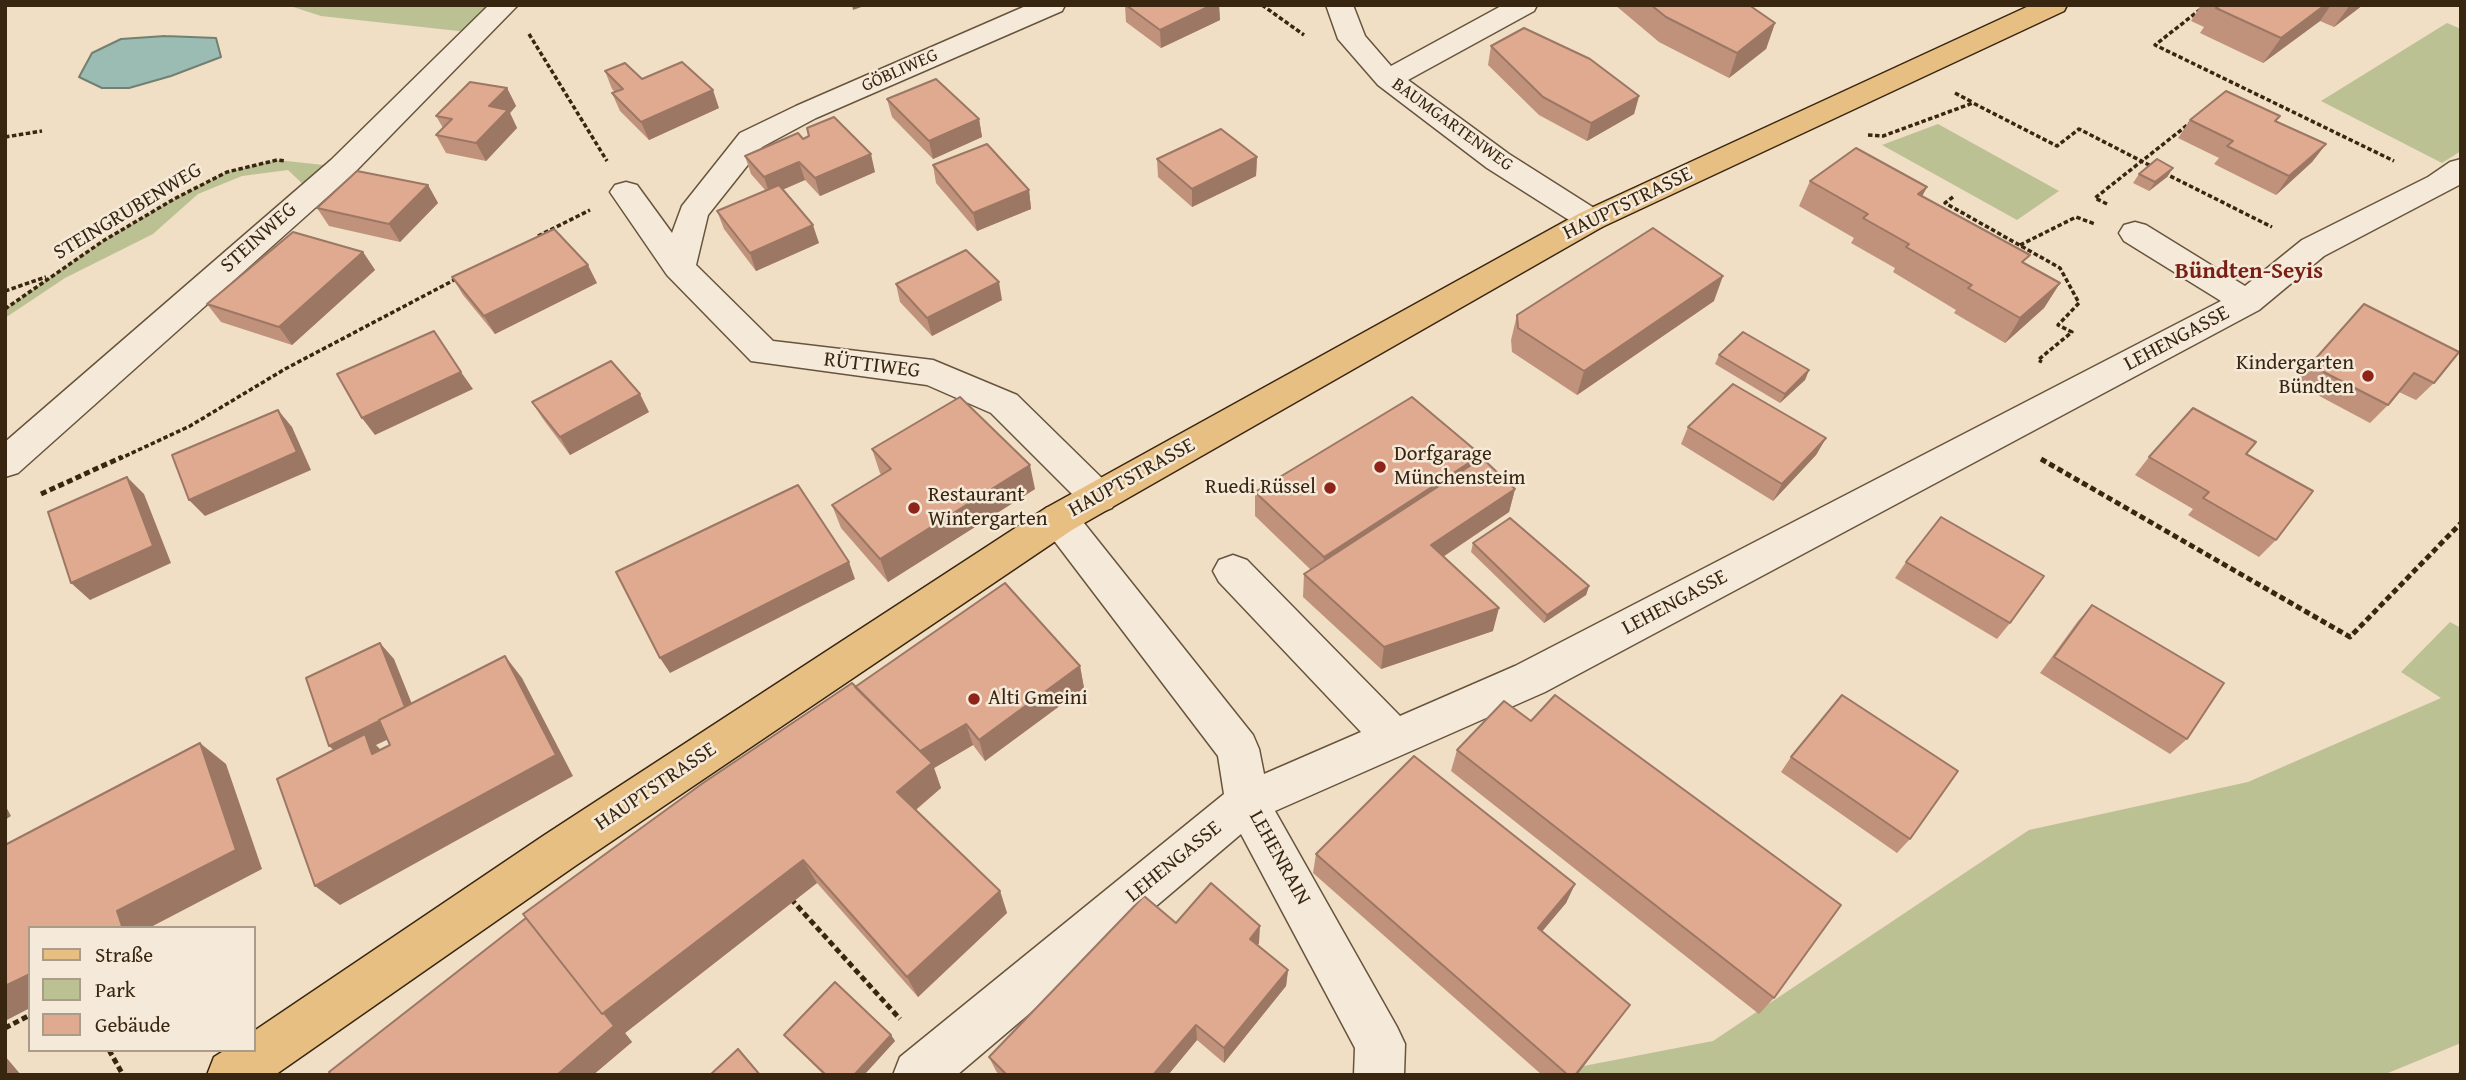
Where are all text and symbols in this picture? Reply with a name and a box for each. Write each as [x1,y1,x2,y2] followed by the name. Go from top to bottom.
[859,45,941,97] street label: GÖBLIWEG
[1387,74,1517,176] street label: BAUMGARTENWEG
[49,158,207,266] street label: STEINGRUBENWEG
[1559,162,1697,246] street label: HAUPTSTRASSE
[216,197,302,279] street label: STEINWEG
[2175,258,2323,286] district label: Bündten-Seyis
[2120,301,2234,377] street label: LEHENGASSE
[822,348,922,384] street label: RÜTTIWEG
[2236,351,2354,401] place label: Kindergarten Bündten
[2360,368,2376,384] marker: Kindergarten Bündten
[1064,433,1200,523] street label: HAUPTSTRASSE
[1394,442,1525,492] place label: Dorfgarage Münchensteim
[1372,459,1388,475] marker: Dorfgarage Münchensteim
[1205,475,1316,501] place label: Ruedi Rüssel
[1322,480,1338,496] marker: Ruedi Rüssel
[928,483,1048,533] place label: Restaurant Wintergarten
[906,500,922,516] marker: Restaurant Wintergarten
[1618,565,1732,641] street label: LEHENGASSE
[988,686,1088,712] place label: Alti Gmeini
[966,691,982,707] marker: Alti Gmeini
[591,737,721,837] street label: HAUPTSTRASSE
[1243,806,1315,910] street label: LEHENRAIN
[1121,816,1227,908] street label: LEHENGASSE
[28,926,256,1052] legend
[95,939,153,970] text: Straße
[95,974,136,1005] text: Park
[95,1009,170,1040] text: Gebäude

